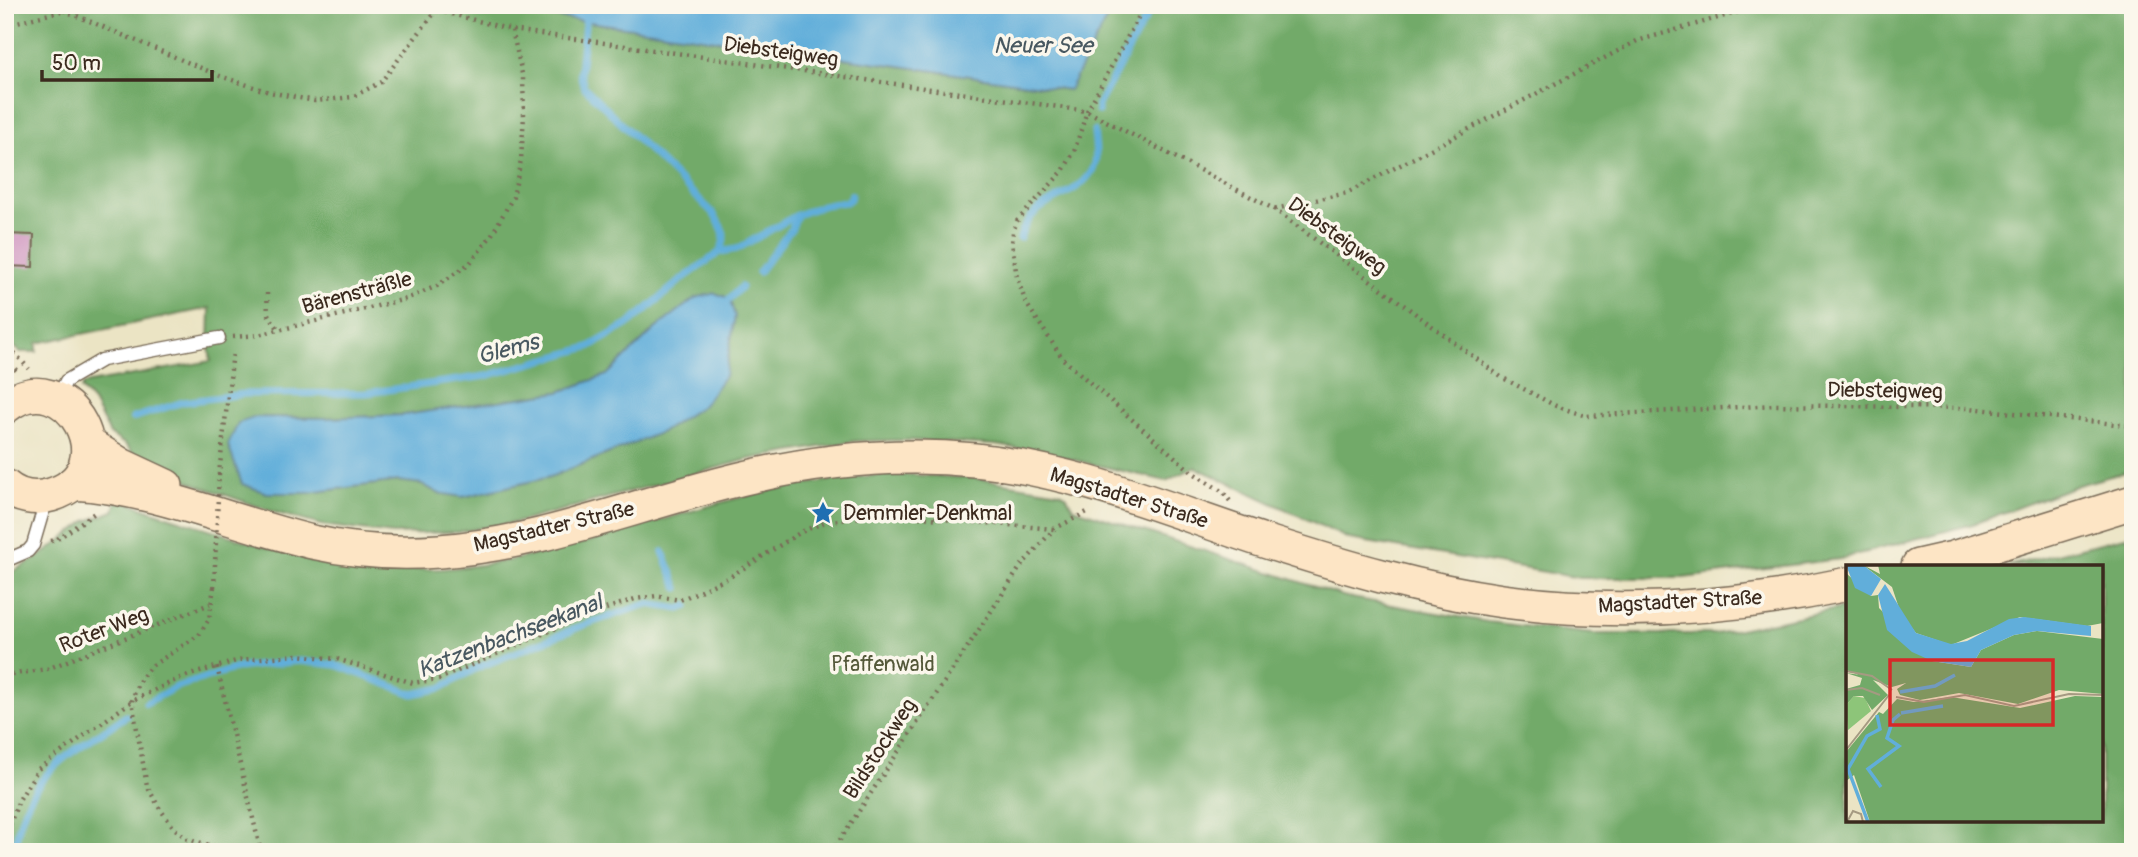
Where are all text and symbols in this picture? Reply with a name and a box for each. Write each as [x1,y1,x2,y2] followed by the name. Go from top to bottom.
[722,31,840,73] street label: Diebsteigweg
[993,31,1095,60] water label: Neuer See
[42,38,212,82] scale bar
[52,50,101,77] text: 50 m
[1282,191,1392,281] street label: Diebsteigweg
[299,265,415,321] street label: Bärensträßle
[474,326,544,371] water label: Glems
[1827,376,1943,406] street label: Diebsteigweg
[1047,461,1212,535] street label: Magstadter Straße
[471,495,638,559] street label: Magstadter Straße
[809,499,837,527] place icon: Demmler-Denkmal
[843,500,1013,527] place label: Demmler-Denkmal
[1846,565,2103,822] inset map
[1597,584,1763,620] street label: Magstadter Straße
[414,587,609,685] water label: Katzenbachseekanal
[56,601,152,659] street label: Roter Weg
[831,651,935,678] park label: Pfaffenwald
[837,694,923,804] street label: Bildstockweg

